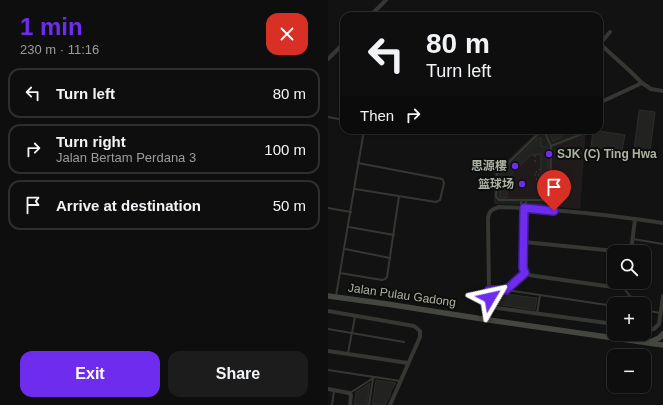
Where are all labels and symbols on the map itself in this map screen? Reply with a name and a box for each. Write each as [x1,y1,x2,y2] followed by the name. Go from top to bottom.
[557,147,657,161] place label: SJK (C) Ting Hwa
[544,149,554,159] marker: SJK (C) Ting Hwa
[471,159,507,173] place label: 思源樓
[510,161,520,171] marker: 思源樓
[537,170,571,211] pin
[478,177,514,191] place label: 篮球场
[517,179,527,189] marker: 篮球场
[469,277,511,319] position arrow
[347,281,457,309] street label: Jalan Pulau Gadong

